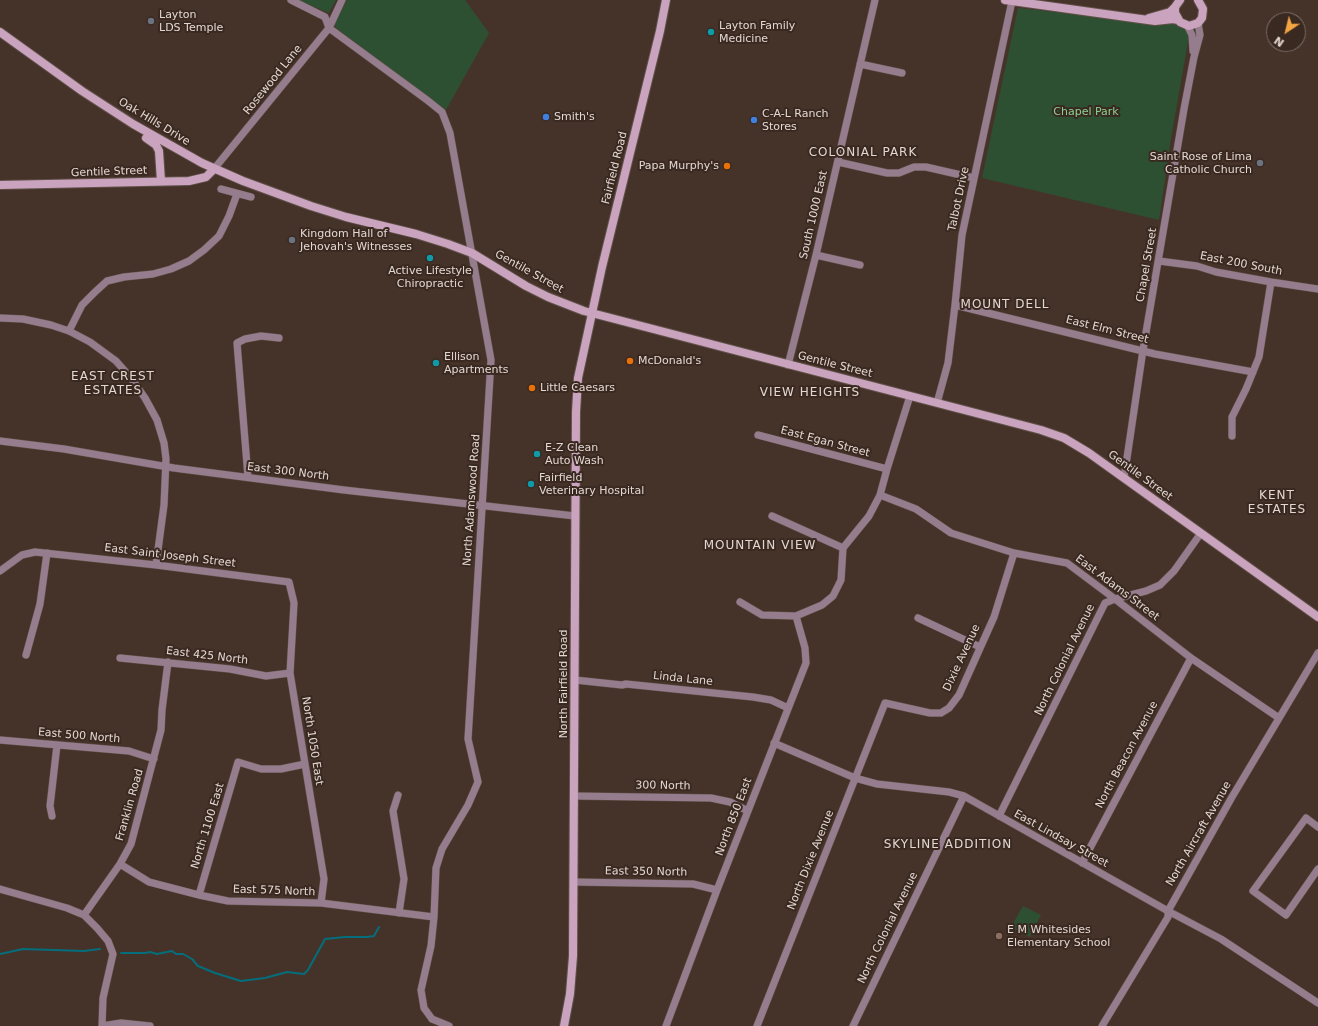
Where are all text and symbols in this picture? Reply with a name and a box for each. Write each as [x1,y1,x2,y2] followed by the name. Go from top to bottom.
[159,8,223,34] place label: Layton LDS Temple
[1266,12,1306,52] north arrow
[146,16,156,26] marker: Layton LDS Temple
[719,19,795,45] place label: Layton Family Medicine
[706,27,716,37] marker: Layton Family Medicine
[1272,33,1287,49] text: N
[241,42,305,118] street label: Rosewood Lane
[116,95,192,149] street label: Oak Hills Drive
[1053,105,1119,119] park label: Chapel Park
[762,107,828,133] place label: C-A-L Ranch Stores
[554,110,595,124] place label: Smith's
[541,112,551,122] marker: Smith's
[749,115,759,125] marker: C-A-L Ranch Stores
[600,130,630,206] street label: Fairfield Road
[809,146,917,160] district label: COLONIAL PARK
[1150,150,1252,176] place label: Saint Rose of Lima Catholic Church
[1255,158,1265,168] marker: Saint Rose of Lima Catholic Church
[639,159,719,173] place label: Papa Murphy's
[722,161,732,171] marker: Papa Murphy's
[71,164,147,180] street label: Gentile Street
[946,166,972,232] street label: Talbot Drive
[797,169,831,261] street label: South 1000 East
[300,227,412,253] place label: Kingdom Hall of Jehovah's Witnesses
[1134,227,1160,303] street label: Chapel Street
[287,235,297,245] marker: Kingdom Hall of Jehovah's Witnesses
[492,248,566,296] street label: Gentile Street
[1199,250,1283,278] street label: East 200 South
[425,253,435,263] marker: Active Lifestyle Chiropractic
[388,264,472,290] place label: Active Lifestyle Chiropractic
[961,298,1049,312] district label: MOUNT DELL
[1064,313,1150,347] street label: East Elm Street
[796,349,874,381] street label: Gentile Street
[444,350,509,376] place label: Ellison Apartments
[638,354,701,368] place label: McDonald's
[625,356,635,366] marker: McDonald's
[431,358,441,368] marker: Ellison Apartments
[71,370,155,398] district label: EAST CREST ESTATES
[540,381,615,395] place label: Little Caesars
[527,383,537,393] marker: Little Caesars
[760,386,860,400] district label: VIEW HEIGHTS
[779,424,871,460] street label: East Egan Street
[461,434,483,566] street label: North Adamswood Road
[545,441,604,467] place label: E-Z Clean Auto Wash
[1105,448,1175,504] street label: Gentile Street
[532,449,542,459] marker: E-Z Clean Auto Wash
[246,460,330,484] street label: East 300 North
[539,471,644,497] place label: Fairfield Veterinary Hospital
[526,479,536,489] marker: Fairfield Veterinary Hospital
[1248,489,1306,517] district label: KENT ESTATES
[704,539,816,553] district label: MOUNTAIN VIEW
[104,541,236,571] street label: East Saint Joseph Street
[1072,552,1162,624] street label: East Adams Street
[1032,602,1098,718] street label: North Colonial Avenue
[941,622,983,694] street label: Dixie Avenue
[557,630,571,738] street label: North Fairfield Road
[165,644,249,668] street label: East 425 North
[652,669,714,689] street label: Linda Lane
[298,696,326,786] street label: North 1050 East
[1093,699,1161,811] street label: North Beacon Avenue
[37,726,121,746] street label: East 500 North
[113,767,147,843] street label: Franklin Road
[713,776,755,858] street label: North 850 East
[635,779,691,793] street label: 300 North
[1164,779,1234,889] street label: North Aircraft Avenue
[189,781,227,871] street label: North 1100 East
[1011,807,1111,871] street label: East Lindsay Street
[785,808,837,912] street label: North Dixie Avenue
[884,838,1012,852] district label: SKYLINE ADDITION
[605,865,687,879] street label: East 350 North
[855,870,921,986] street label: North Colonial Avenue
[233,883,315,899] street label: East 575 North
[1007,923,1110,949] place label: E M Whitesides Elementary School
[994,931,1004,941] marker: E M Whitesides Elementary School

